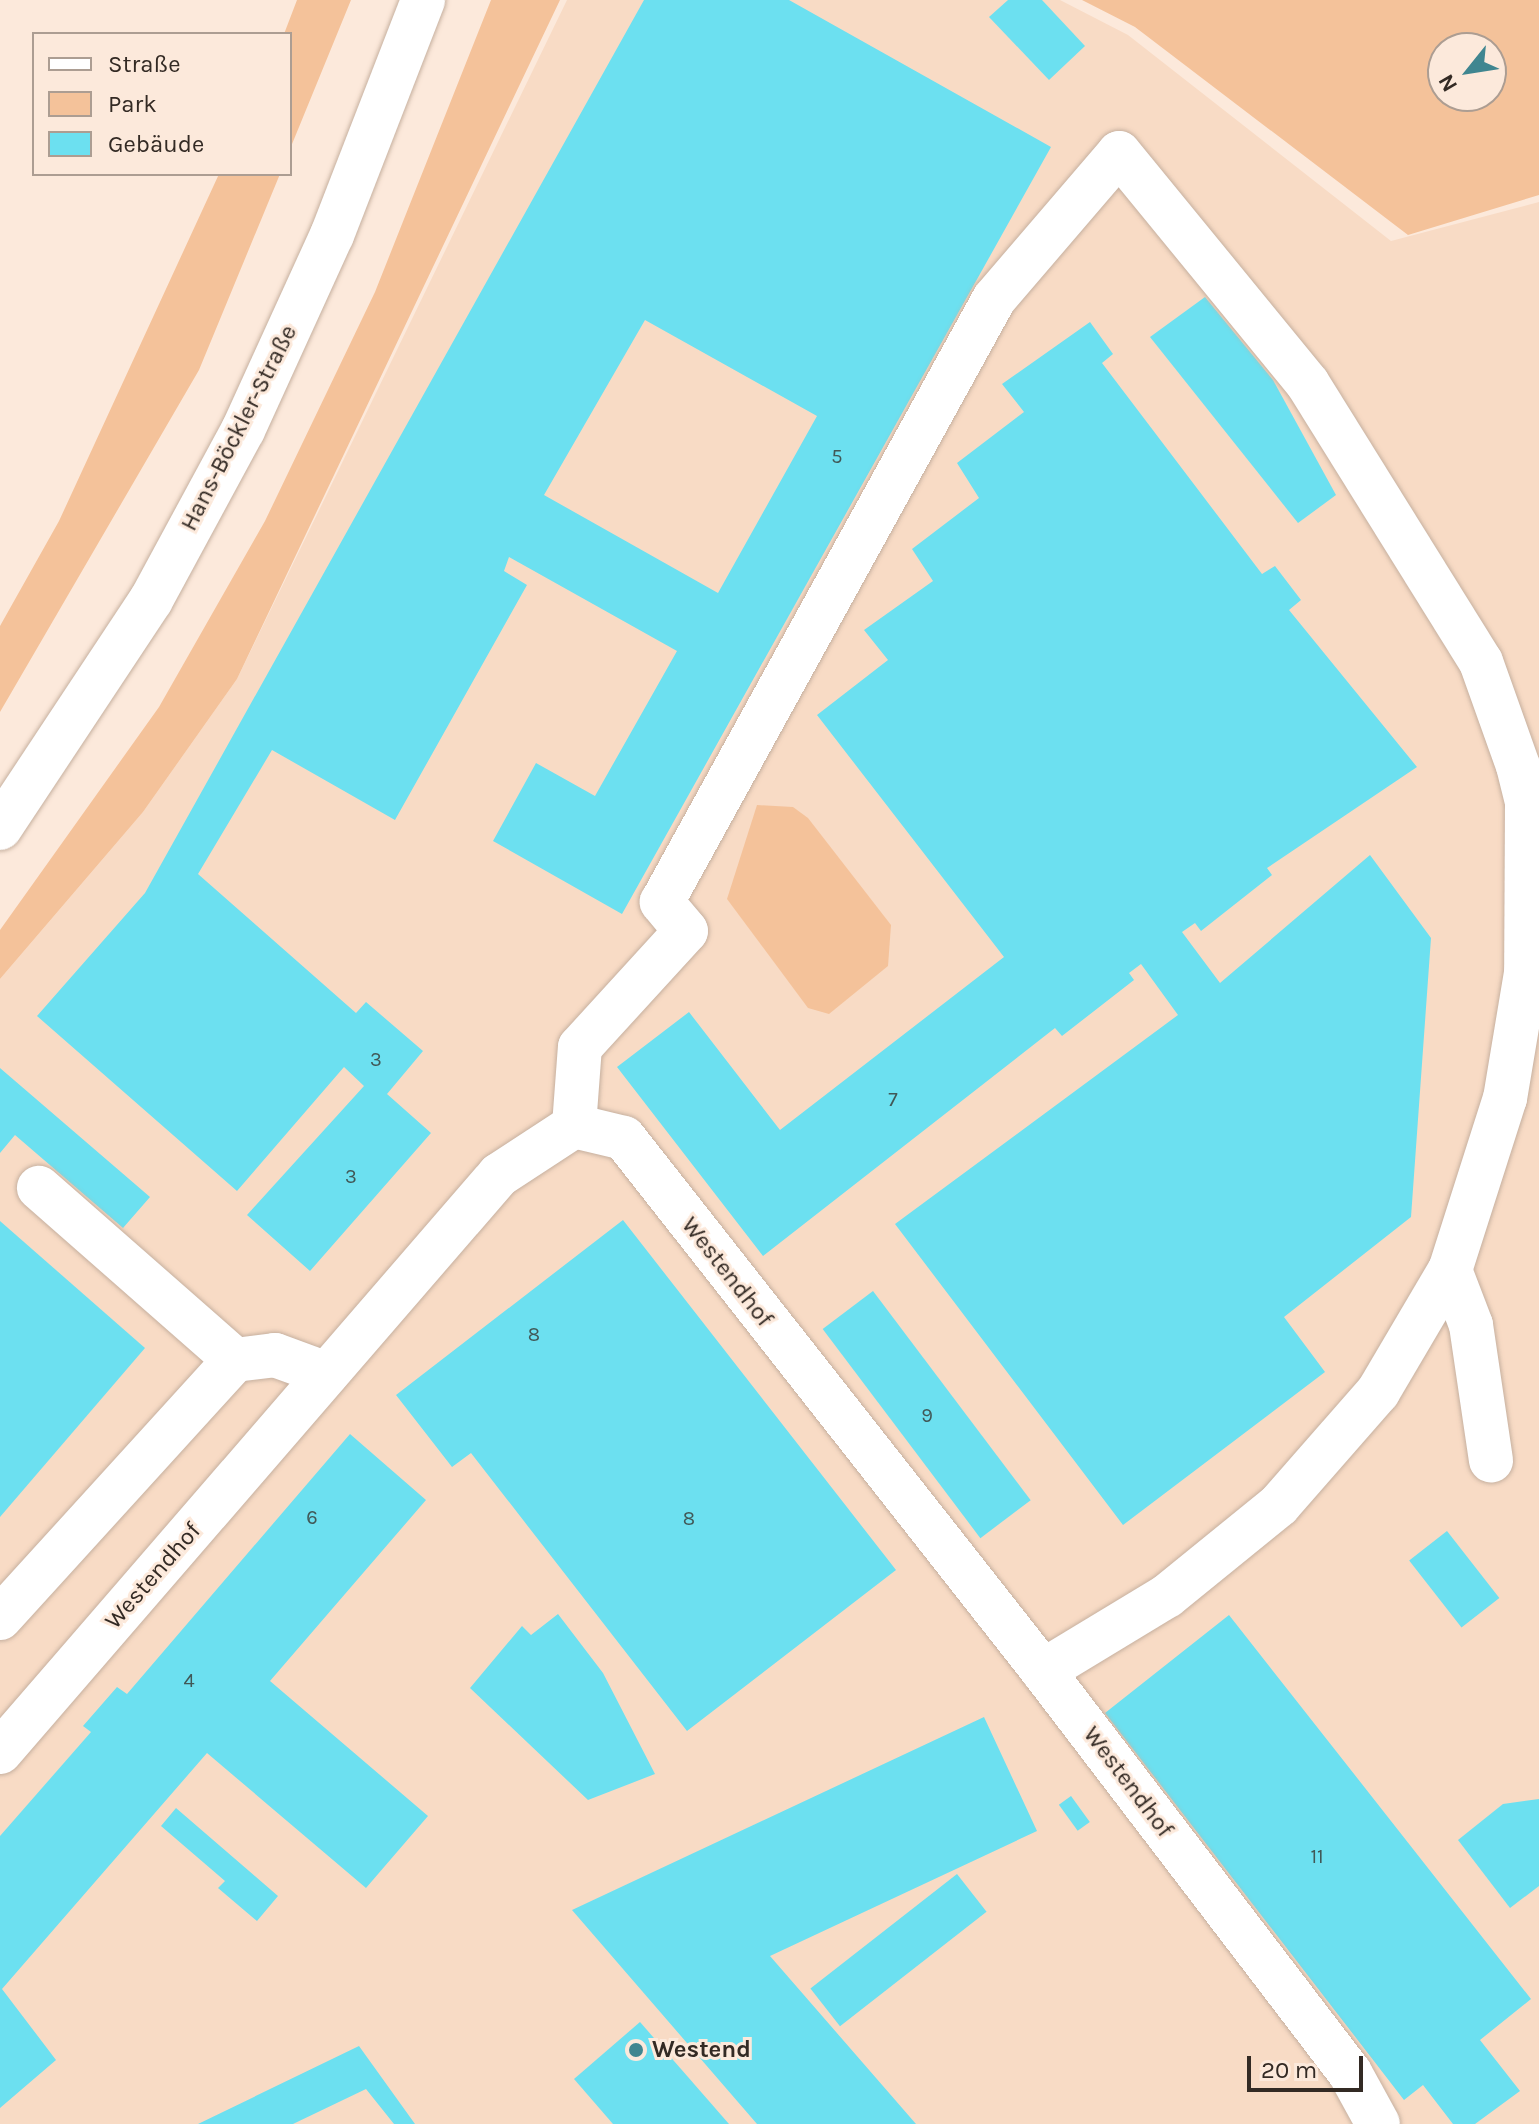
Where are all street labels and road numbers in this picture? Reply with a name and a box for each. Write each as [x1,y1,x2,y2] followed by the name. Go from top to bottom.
[175,320,303,536] street label: Hans-Böckler-Straße
[675,1211,779,1333] street label: Westendhof
[99,1517,207,1635] street label: Westendhof
[1077,1721,1179,1843] street label: Westendhof

